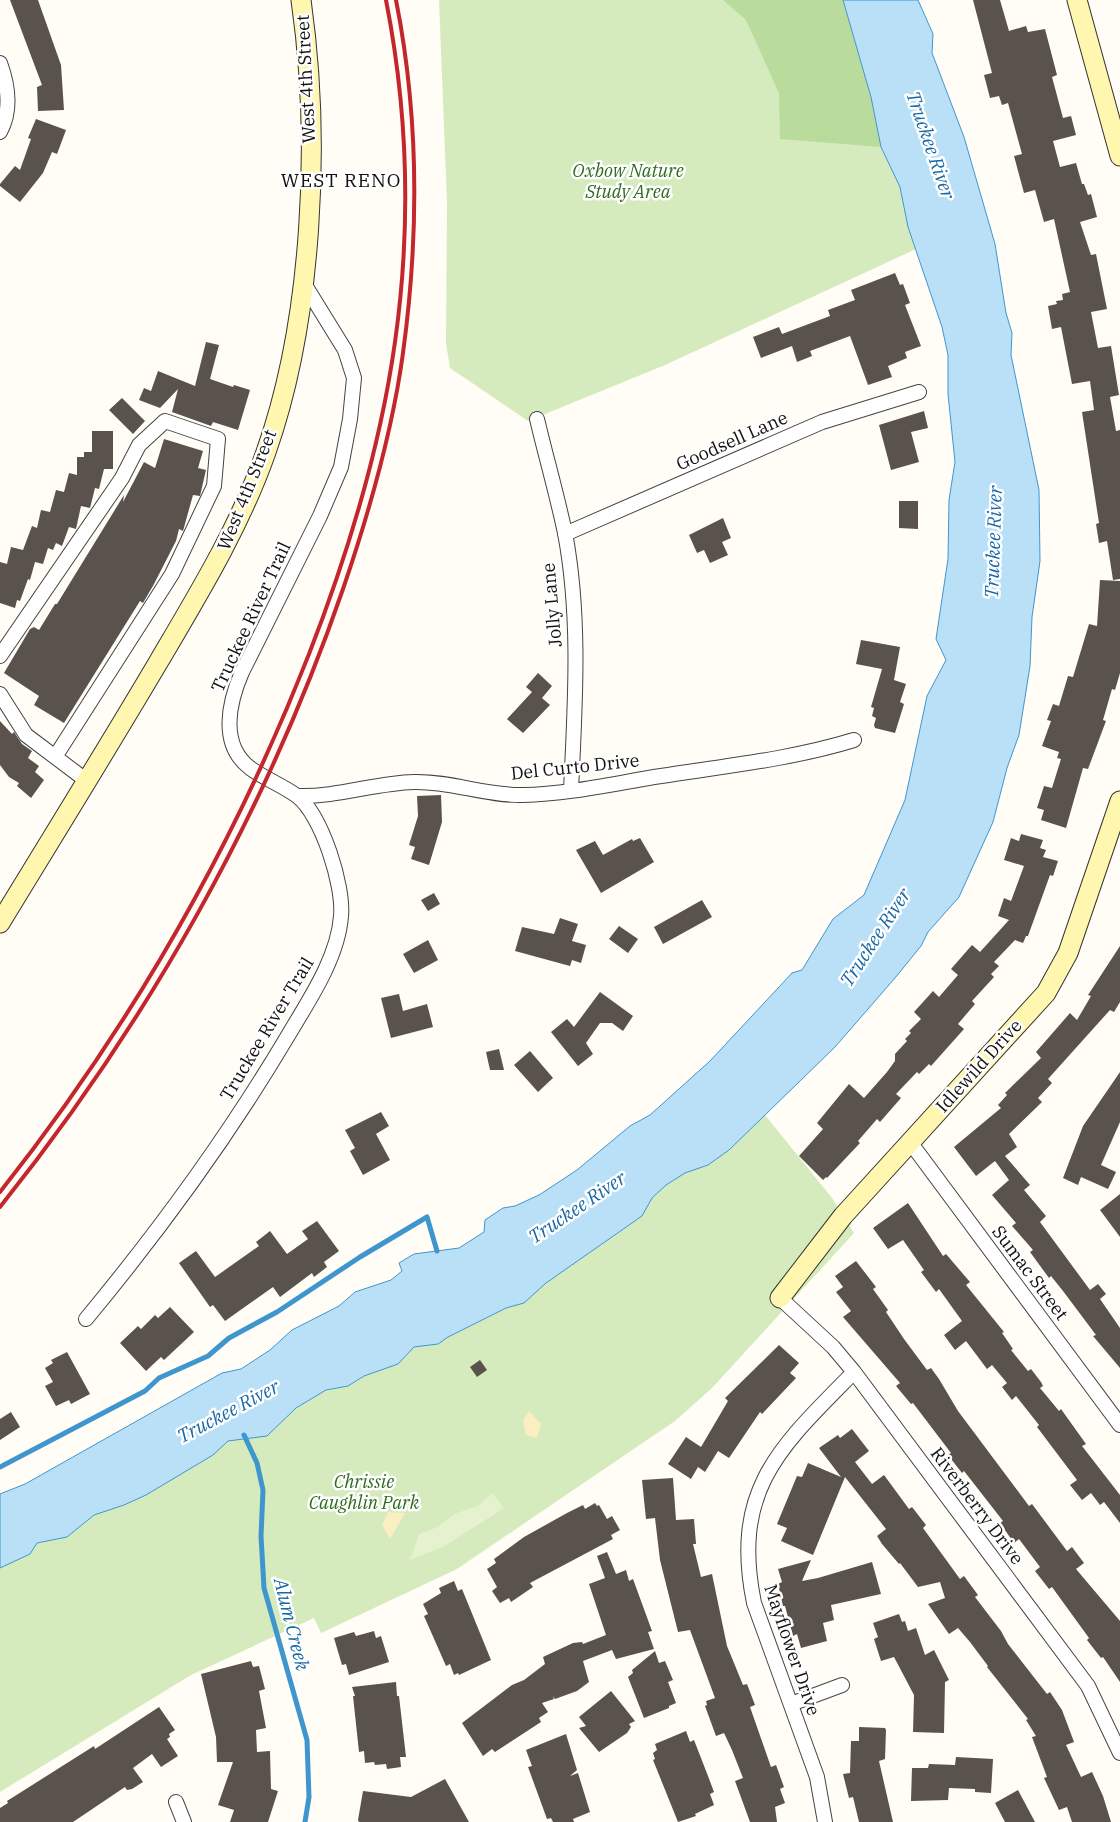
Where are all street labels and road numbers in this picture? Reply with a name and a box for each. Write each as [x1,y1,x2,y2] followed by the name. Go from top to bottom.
[291,14,320,144] street label: West 4th Street
[672,406,791,475] street label: Goodsell Lane
[212,426,281,554] street label: West 4th Street
[206,538,295,696] street label: Truckee River Trail
[536,562,567,648] street label: Jolly Lane
[510,748,640,785] street label: Del Curto Drive
[215,953,318,1105] street label: Truckee River Trail
[931,1014,1027,1117] street label: Idlewild Drive
[987,1221,1074,1325] street label: Sumac Street
[926,1442,1029,1569] street label: Riverberry Drive
[759,1581,826,1719] street label: Mayflower Drive

